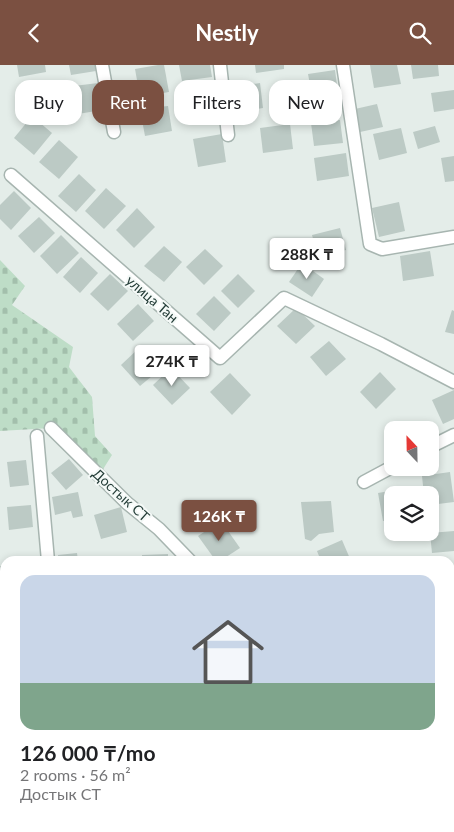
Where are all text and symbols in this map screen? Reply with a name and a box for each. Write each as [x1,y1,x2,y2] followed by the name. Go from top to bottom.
[20,19,48,47] icon: back
[195,19,259,46] text: Nestly
[406,19,434,47] icon: search
[15,80,82,125] chip: Buy
[92,80,164,125] chip: Rent
[174,80,259,125] chip: Filters
[269,80,342,125] chip: New
[266,237,348,280] pin: 288K ₸
[281,244,333,263] text: 288K ₸
[123,271,182,326] street label: улица Тан
[131,345,213,387] pin: 274K ₸
[146,351,198,370] text: 274K ₸
[384,421,439,476] north arrow
[384,421,439,541] map controls
[89,465,154,525] street label: Достык СТ
[384,486,439,541] button: layers
[178,499,260,542] pin: 126K ₸
[193,506,245,525] text: 126K ₸
[183,607,273,697] icon: home
[20,740,156,765] text: 126 000 ₸/mo
[20,765,131,784] text: 2 rooms · 56 m²
[20,784,101,803] text: Достык СТ

